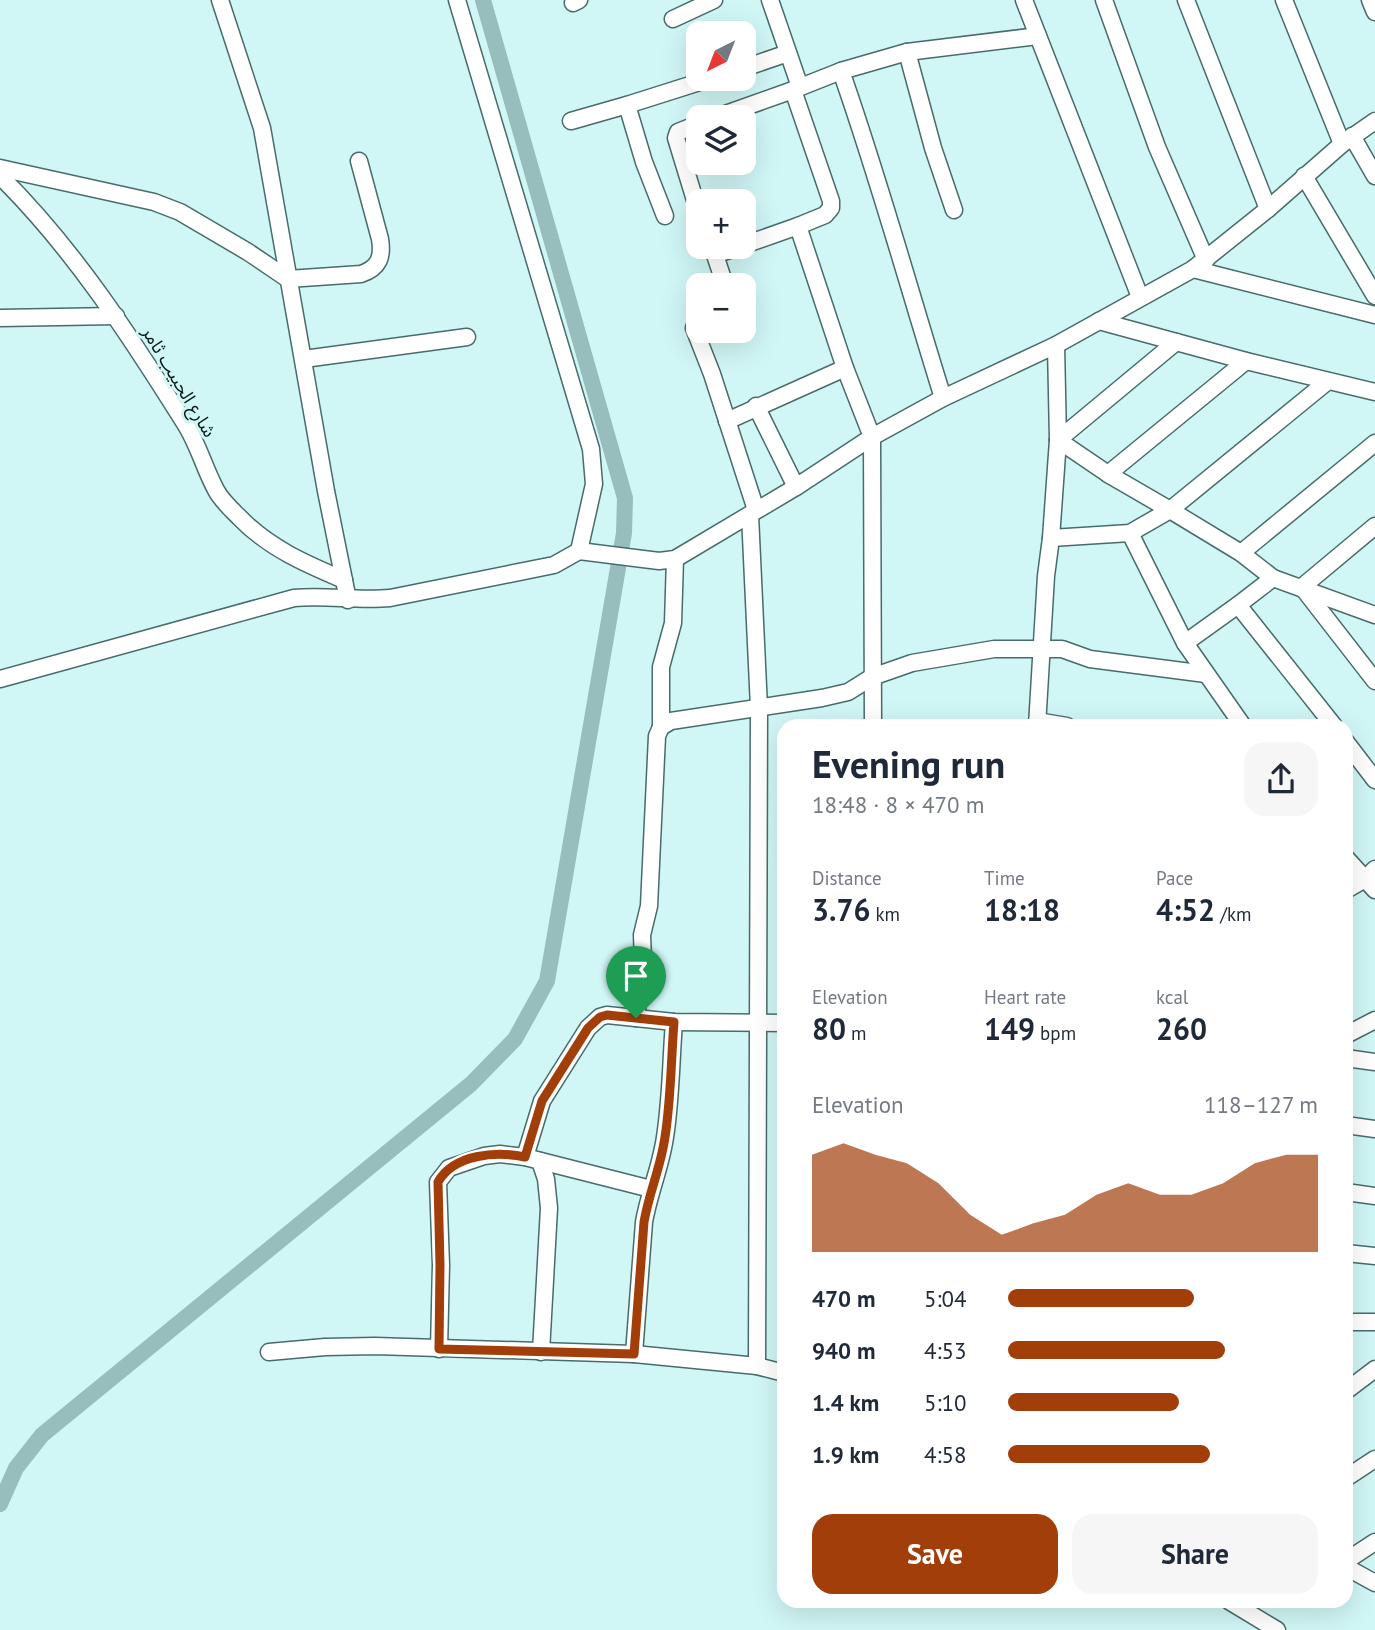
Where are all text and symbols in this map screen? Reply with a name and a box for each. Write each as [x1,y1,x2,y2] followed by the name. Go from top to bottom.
[686,21,756,91] north arrow
[686,21,756,343] map controls
[686,105,756,175] button: layers
[686,189,756,259] button: +
[686,273,756,343] button: −
[134,321,221,443] street label: شارع الحبيب ثامر
[812,739,1005,788] text: Evening run
[1244,742,1318,816] button: share
[812,790,984,819] text: 18:48 · 8 × 470 m
[812,866,882,890] text: Distance
[984,866,1025,890] text: Time
[1156,866,1193,890] text: Pace
[812,890,870,929] text: 3.76
[984,890,1060,929] text: 18:18
[1156,890,1215,929] text: 4:52
[870,902,900,926] text: km
[1215,902,1251,926] text: /km
[606,946,666,1018] pin
[617,957,655,995] icon: arrive
[812,985,888,1009] text: Elevation
[984,985,1066,1009] text: Heart rate
[1156,985,1188,1009] text: kcal
[812,1009,846,1048] text: 80
[984,1009,1035,1048] text: 149
[1156,1009,1207,1048] text: 260
[846,1021,867,1045] text: m
[1035,1021,1076,1045] text: bpm
[812,1090,904,1119] text: Elevation
[1204,1090,1318,1119] text: 118–127 m
[812,1284,875,1313] text: 470 m
[924,1284,967,1313] text: 5:04
[812,1336,875,1365] text: 940 m
[924,1336,967,1365] text: 4:53
[812,1388,879,1417] text: 1.4 km
[924,1388,967,1417] text: 5:10
[812,1440,879,1469] text: 1.9 km
[924,1440,967,1469] text: 4:58
[812,1514,1058,1594] button: Save
[1072,1514,1318,1594] button: Share

